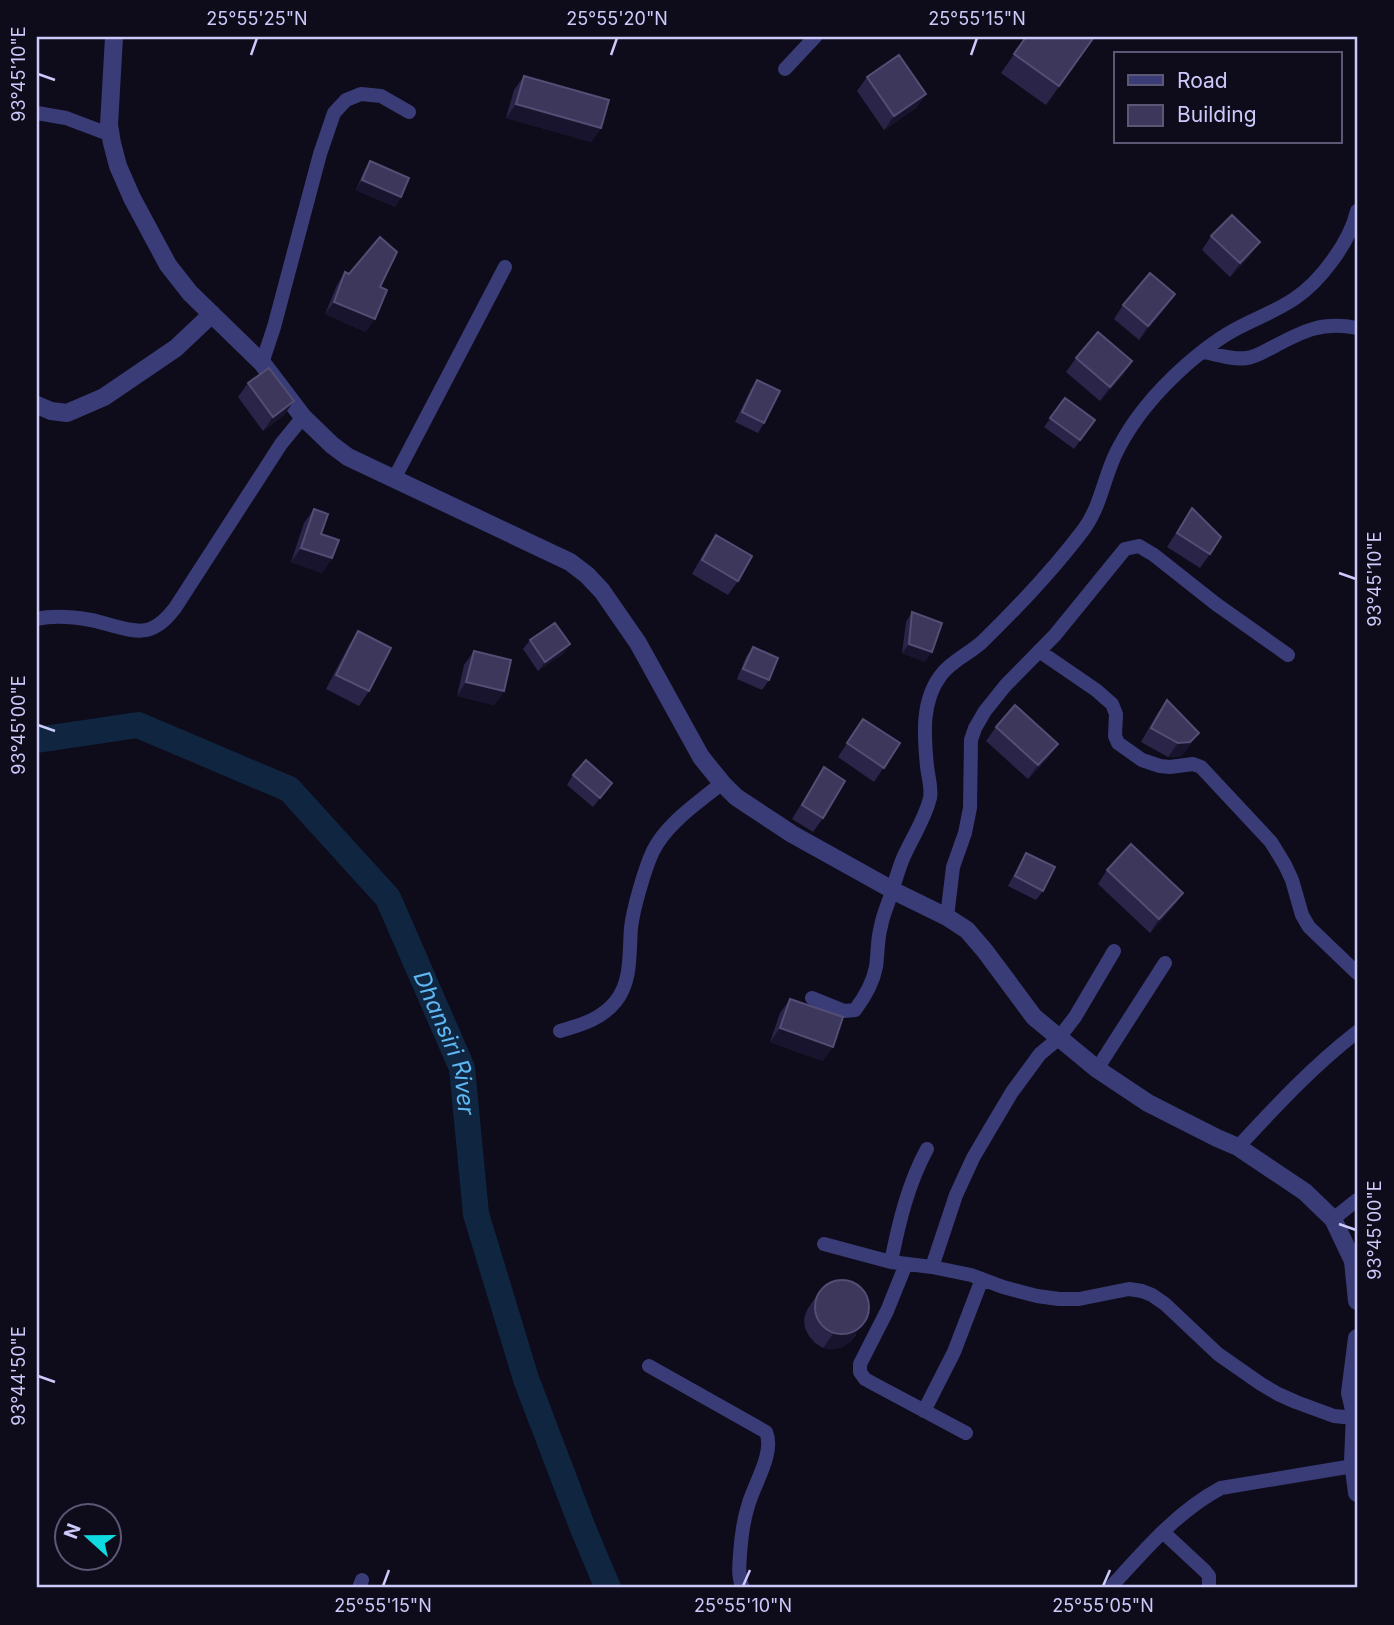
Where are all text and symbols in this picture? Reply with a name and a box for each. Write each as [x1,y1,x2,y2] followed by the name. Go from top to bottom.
[206,8,308,29] text: 25°55'25"N
[566,8,668,29] text: 25°55'20"N
[928,8,1026,29] text: 25°55'15"N
[8,26,29,122] text: 93°45'10"E
[1114,52,1342,144] legend
[1177,68,1228,93] text: Road
[1177,102,1257,127] text: Building
[1364,531,1385,627] text: 93°45'10"E
[8,675,29,775] text: 93°45'00"E
[407,967,481,1117] water label: Dhansiri River
[1364,1180,1385,1280] text: 93°45'00"E
[8,1326,29,1426] text: 93°44'50"E
[52,1502,122,1572] north arrow
[59,1520,86,1542] text: N
[334,1595,432,1616] text: 25°55'15"N
[694,1595,792,1616] text: 25°55'10"N
[1052,1595,1154,1616] text: 25°55'05"N

